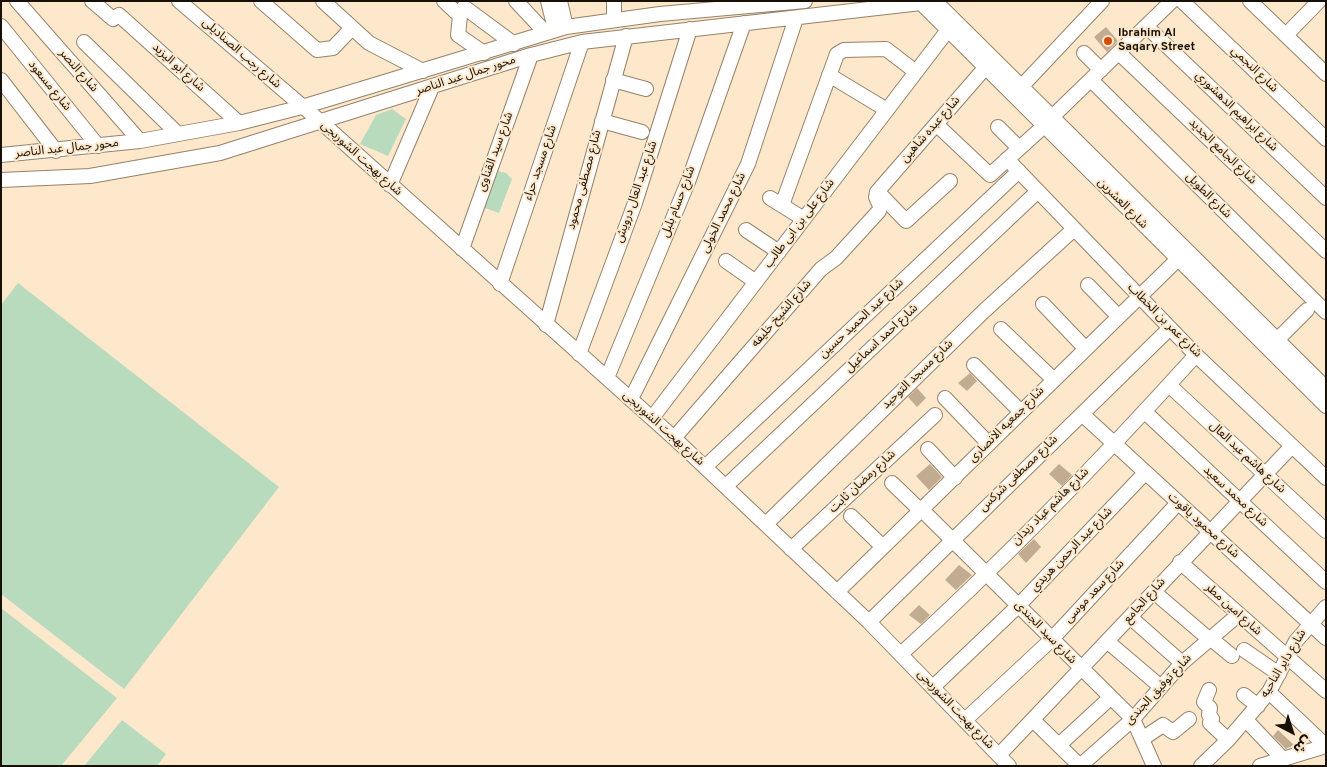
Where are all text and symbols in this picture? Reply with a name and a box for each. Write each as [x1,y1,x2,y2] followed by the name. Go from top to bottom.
[199,16,283,92] street label: شارع رجب الصناديلى
[1118,27,1195,55] place label: Ibrahim Al Saqary Street
[1102,35,1114,47] marker: Ibrahim Al Saqary Street
[149,41,207,95] street label: شارع أبو اليزيد
[1228,44,1280,96] street label: شارع النجمي
[55,46,101,96] street label: شارع النصر
[414,53,518,99] street label: محور جمال عبد الناصر
[24,58,74,114] street label: شارع مسعود
[1192,69,1280,155] street label: شارع ابراهيم الدهشوري
[898,94,964,166] street label: شارع عبده شاهين
[475,110,517,194] street label: شارع سيد القناوى
[1185,116,1259,188] street label: شارع الجامع الجديد
[317,119,405,199] street label: شارع بهجت الشوربجى
[521,123,561,203] street label: شارع مسجد حراء
[565,129,605,231] street label: شارع مصطفى محمود
[15,136,119,162] street label: محور جمال عبد الناصر
[613,139,661,245] street label: شارع عبد العال درويش
[659,164,699,240] street label: شارع حسام بلبل
[1182,170,1234,222] street label: شارع الطويل
[698,171,750,255] street label: شارع محمد الخولى
[1094,176,1150,232] street label: شارع العشرين
[762,177,838,271] street label: شارع على بن ابى طالب
[817,276,907,362] street label: شارع عبد الحميد حسين
[749,277,815,351] street label: شارع الشيخ خليفه
[1124,281,1204,361] street label: شارع عمر بن الخطاب
[843,302,921,376] street label: شارع احمد اسماعيل
[879,337,957,413] street label: شارع مسجد التوحيد
[966,384,1048,466] street label: شارع جمعيه الانصارى
[619,389,707,469] street label: شارع بهجت الشوربجى
[1206,419,1288,497] street label: شارع هاشم عبد العال
[977,433,1061,515] street label: شارع مصطفى شركس
[827,447,899,517] street label: شارع رمضان ثابت
[1200,463,1270,531] street label: شارع محمد سعيد
[1009,465,1093,549] street label: شارع هاشم عياد زيدان
[1164,490,1242,562] street label: شارع محمود ياقوت
[1028,505,1116,595] street label: شارع عبد الرحمن هريدي
[1062,557,1128,627] street label: شارع سعد موسى
[1121,575,1169,627] street label: شارع الجامع
[1202,581,1264,639] street label: شارع امين مطر
[1011,598,1079,668] street label: شارع سيد الجندى
[1258,627,1310,701] street label: شارع داير الناحيه
[1123,652,1195,728] street label: شارع توفيق الجندى
[913,667,997,753] street label: شارع بهجت الشوربجى
[1267,707,1317,757] north arrow
[1289,731,1315,757] text: ش

